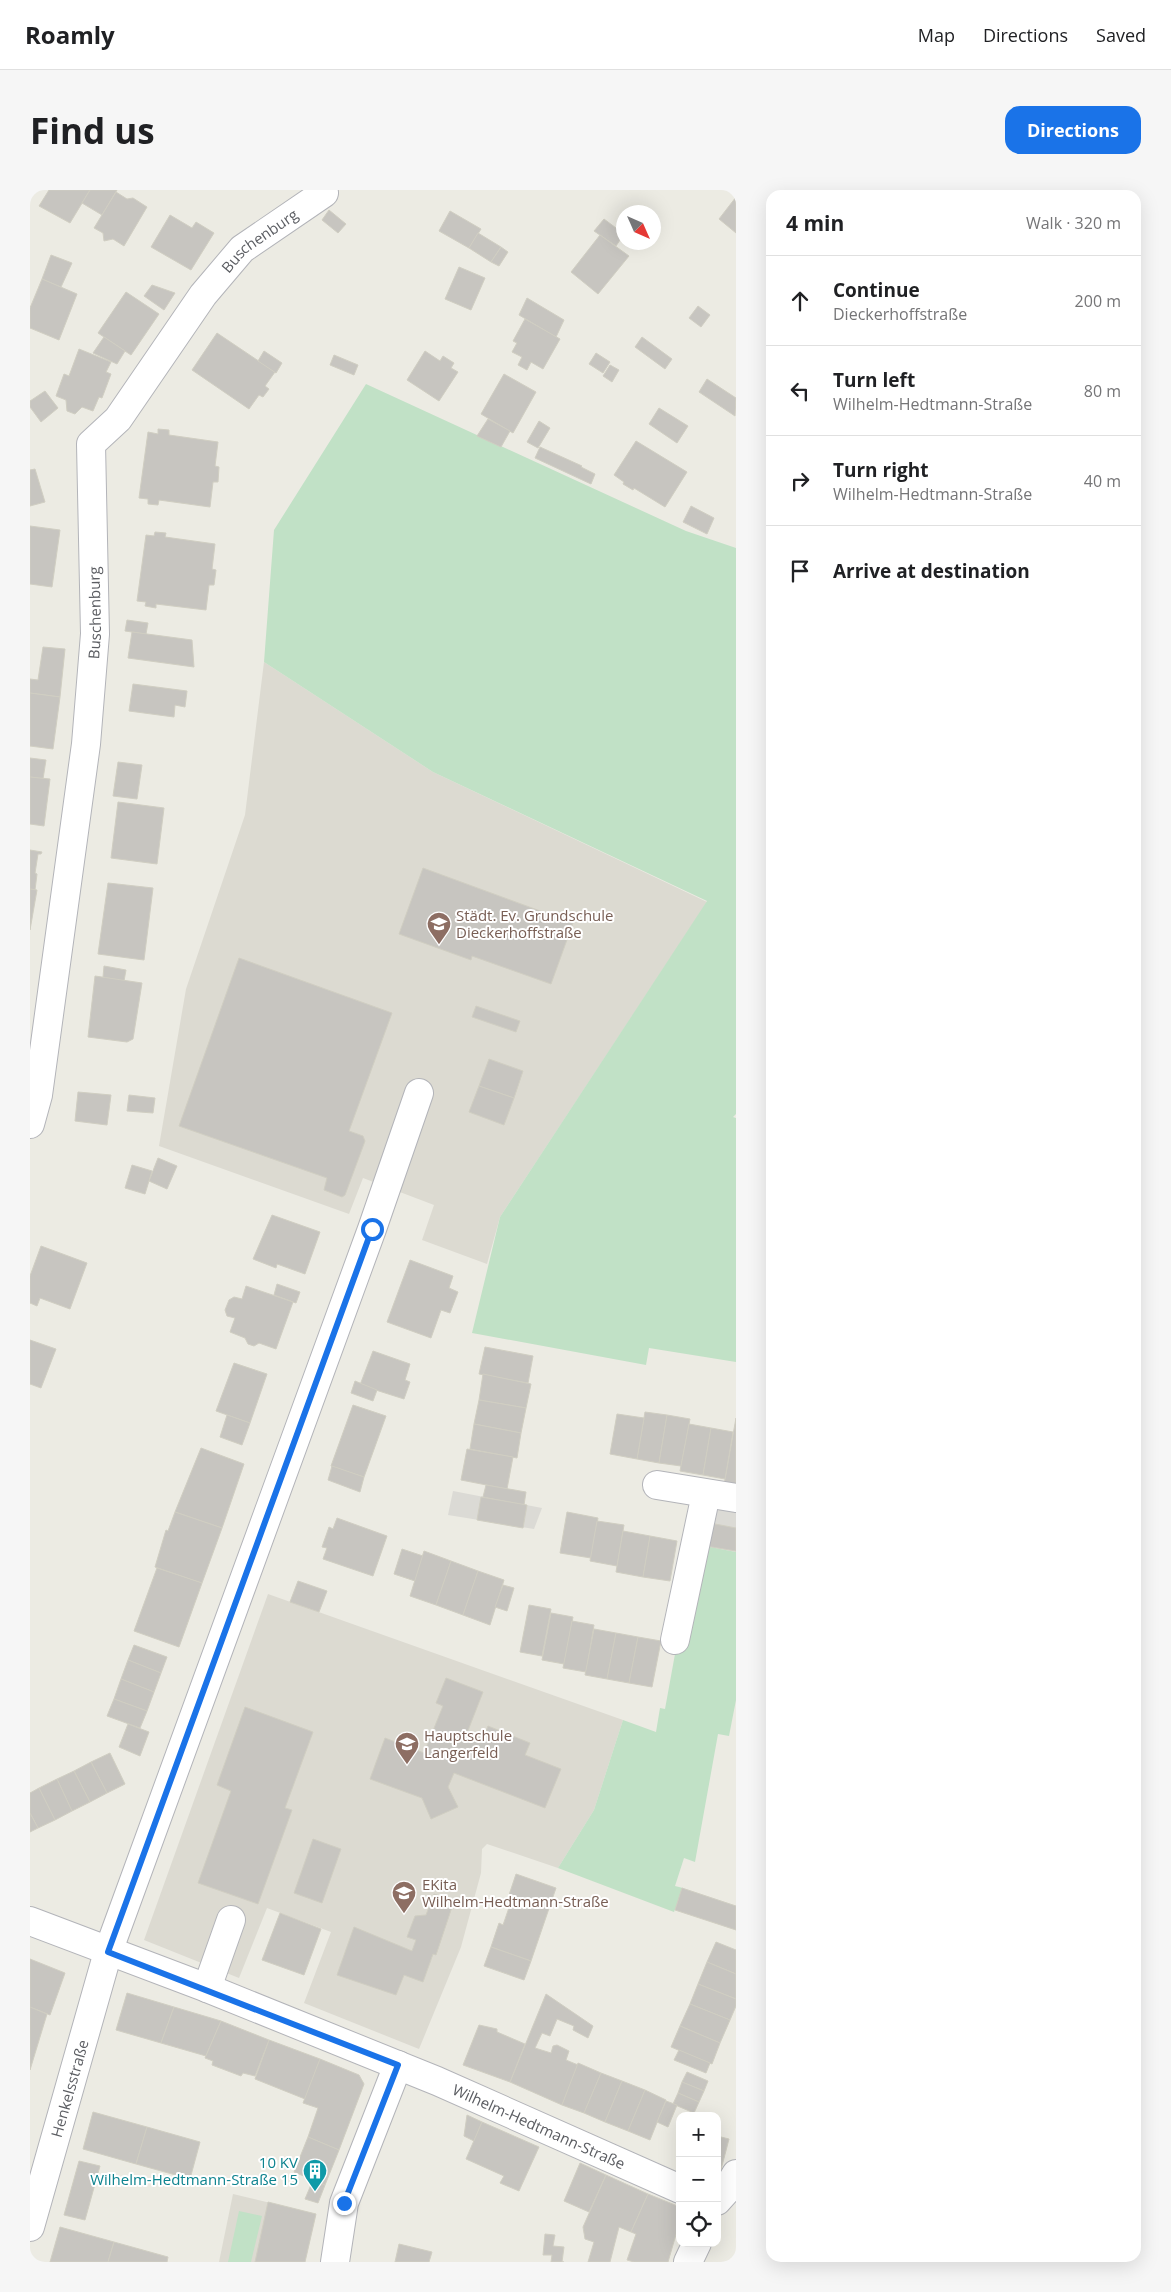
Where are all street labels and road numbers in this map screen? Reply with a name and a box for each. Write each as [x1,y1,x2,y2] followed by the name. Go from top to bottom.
[217,204,301,277] street label: Buschenburg
[83,566,105,660] street label: Buschenburg
[46,2037,93,2140] street label: Henkelsstraße
[450,2079,629,2173] street label: Wilhelm-Hedtmann-Straße

